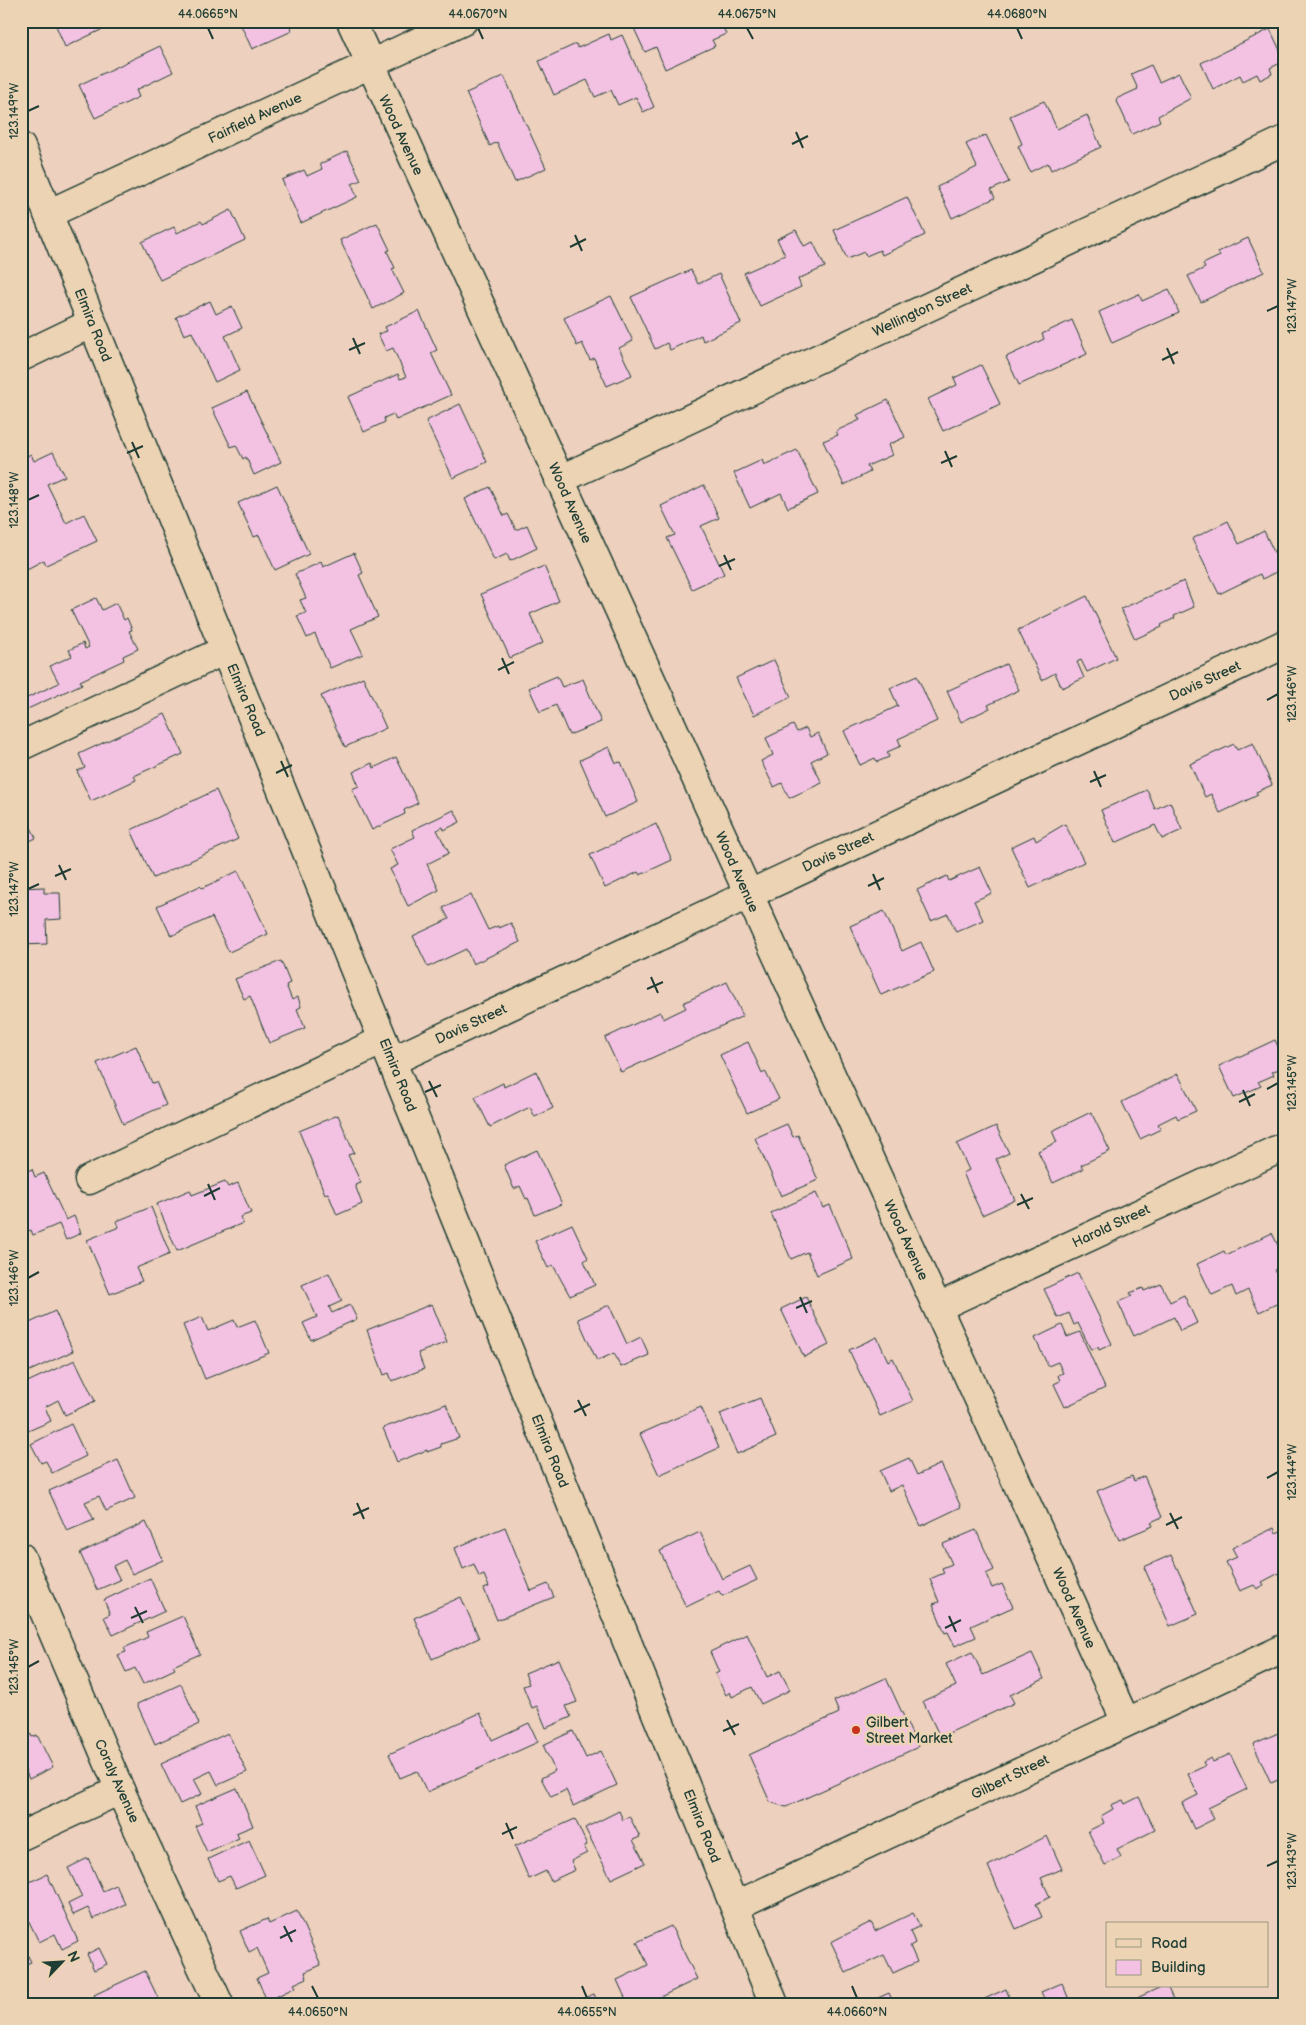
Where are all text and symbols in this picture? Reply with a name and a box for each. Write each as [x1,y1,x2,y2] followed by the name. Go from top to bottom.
[178,7,238,22] text: 44.0665°N
[449,7,507,22] text: 44.0670°N
[718,7,776,22] text: 44.0675°N
[987,7,1047,22] text: 44.0680°N
[7,83,22,139] text: 123.149°W
[206,89,304,147] street label: Fairfield Avenue
[375,92,427,178] street label: Wood Avenue
[1285,278,1300,334] text: 123.147°W
[870,279,975,340] street label: Wellington Street
[71,286,115,364] street label: Elmira Road
[545,460,595,546] street label: Wood Avenue
[7,472,22,528] text: 123.148°W
[1167,657,1244,705] street label: Davis Street
[223,661,269,739] street label: Elmira Road
[1285,666,1300,722] text: 123.146°W
[800,828,877,876] street label: Davis Street
[712,829,762,915] street label: Wood Avenue
[7,861,22,917] text: 123.147°W
[433,1000,510,1048] street label: Davis Street
[376,1036,420,1114] street label: Elmira Road
[1285,1055,1300,1111] text: 123.145°W
[880,1197,932,1283] street label: Wood Avenue
[1069,1200,1153,1251] street label: Harold Street
[7,1250,22,1306] text: 123.146°W
[528,1412,572,1490] street label: Elmira Road
[1285,1444,1300,1500] text: 123.144°W
[1049,1565,1099,1651] street label: Wood Avenue
[7,1639,22,1695] text: 123.145°W
[866,1714,953,1747] place label: Gilbert Street Market
[850,1724,862,1736] marker: Gilbert Street Market
[91,1736,143,1826] street label: Coraly Avenue
[968,1751,1052,1803] street label: Gilbert Street
[680,1787,724,1865] street label: Elmira Road
[1285,1833,1300,1889] text: 123.143°W
[1106,1922,1268,1988] legend
[1151,1934,1187,1953] text: Road
[38,1938,88,1988] north arrow
[63,1948,83,1965] text: N
[1151,1958,1206,1977] text: Building
[288,2005,348,2020] text: 44.0650°N
[557,2005,617,2020] text: 44.0655°N
[827,2005,887,2020] text: 44.0660°N

